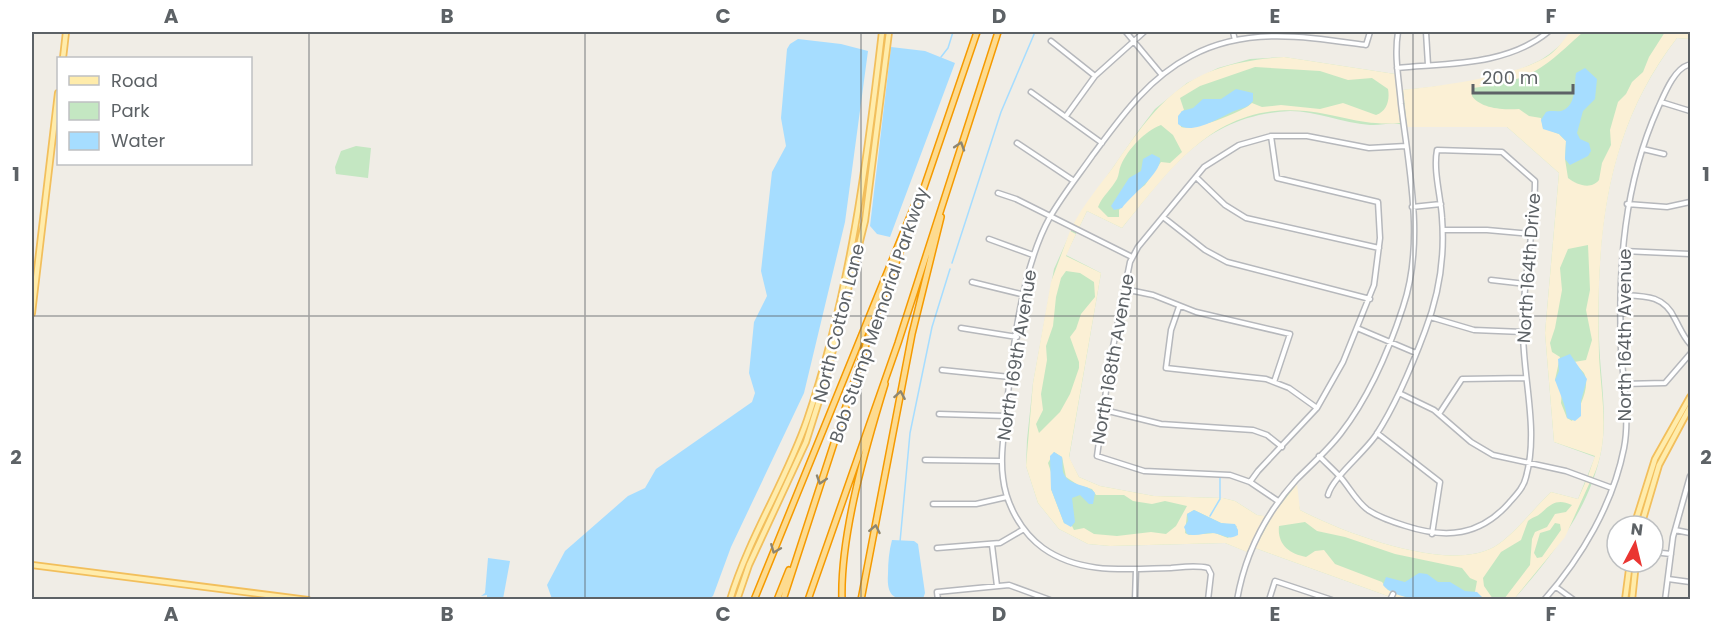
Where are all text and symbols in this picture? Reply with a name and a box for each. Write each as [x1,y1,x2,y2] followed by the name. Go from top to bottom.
[164,2,179,30] text: A
[440,2,454,30] text: B
[715,2,731,30] text: C
[992,2,1006,30] text: D
[1270,2,1280,30] text: E
[1546,2,1557,30] text: F
[57,57,252,165] legend
[1473,57,1574,95] scale bar
[1482,65,1538,90] text: 200 m
[111,68,158,93] text: Road
[111,98,150,123] text: Park
[111,128,165,153] text: Water
[953,141,966,152] one-way arrow
[12,160,20,188] text: 1
[1702,160,1710,188] text: 1
[823,184,934,446] street label: Bob Stump Memorial Parkway
[1511,192,1546,344] street label: North 164th Drive
[807,241,870,405] street label: North Cotton Lane
[1612,249,1637,421] street label: North 164th Avenue
[991,268,1042,442] street label: North 169th Avenue
[1085,272,1140,446] street label: North 168th Avenue
[893,391,906,401] one-way arrow
[10,443,22,471] text: 2
[1700,443,1712,471] text: 2
[816,474,828,485] one-way arrow
[1605,514,1665,574] north arrow
[1629,517,1644,542] text: N
[868,524,881,534] one-way arrow
[770,543,782,554] one-way arrow
[164,600,179,628] text: A
[440,600,454,628] text: B
[715,600,731,628] text: C
[992,600,1006,628] text: D
[1270,600,1280,628] text: E
[1546,600,1557,628] text: F

